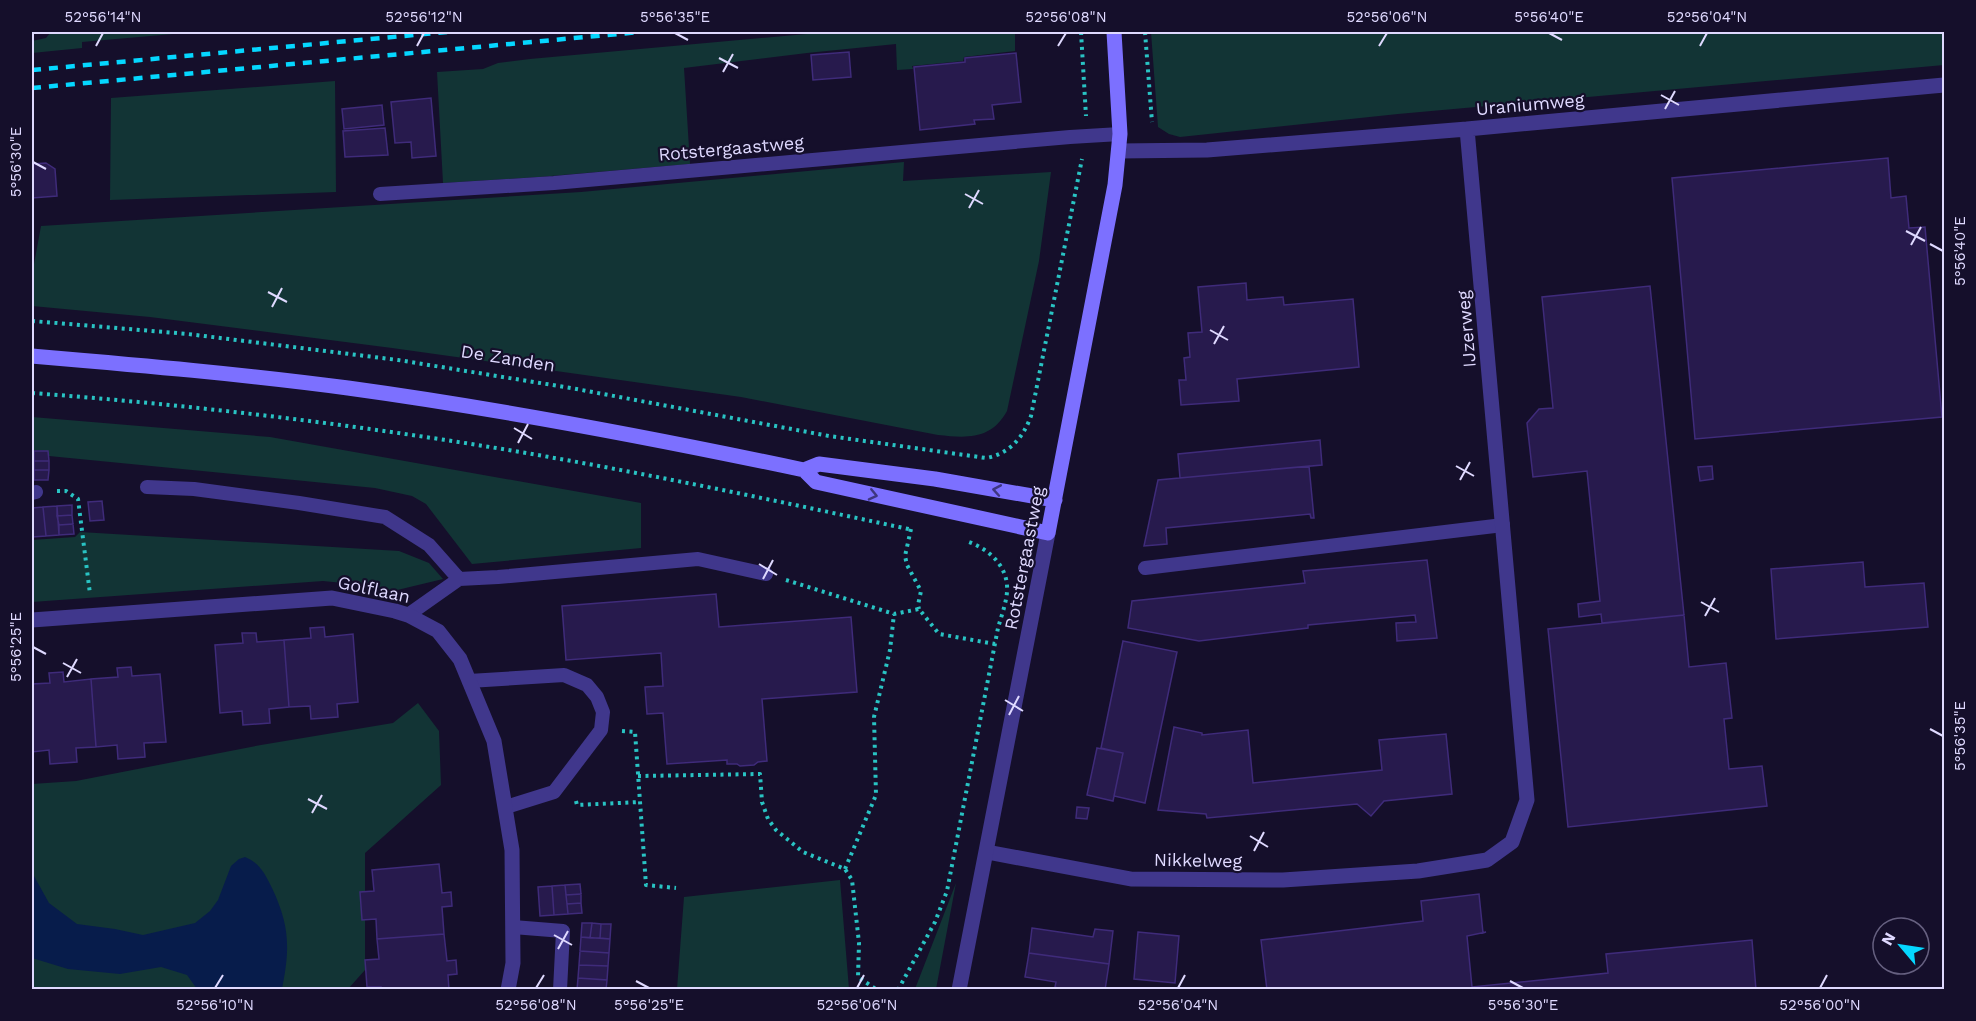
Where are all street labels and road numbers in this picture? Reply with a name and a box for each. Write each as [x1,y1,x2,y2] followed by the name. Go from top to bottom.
[1475,89,1585,119] street label: Uraniumweg
[657,131,805,165] street label: Rotstergaastweg
[1452,289,1480,368] street label: IJzerweg
[459,340,557,376] street label: De Zanden
[1000,484,1048,632] street label: Rotstergaastweg
[336,571,412,607] street label: Golflaan
[1154,849,1243,871] street label: Nikkelweg

